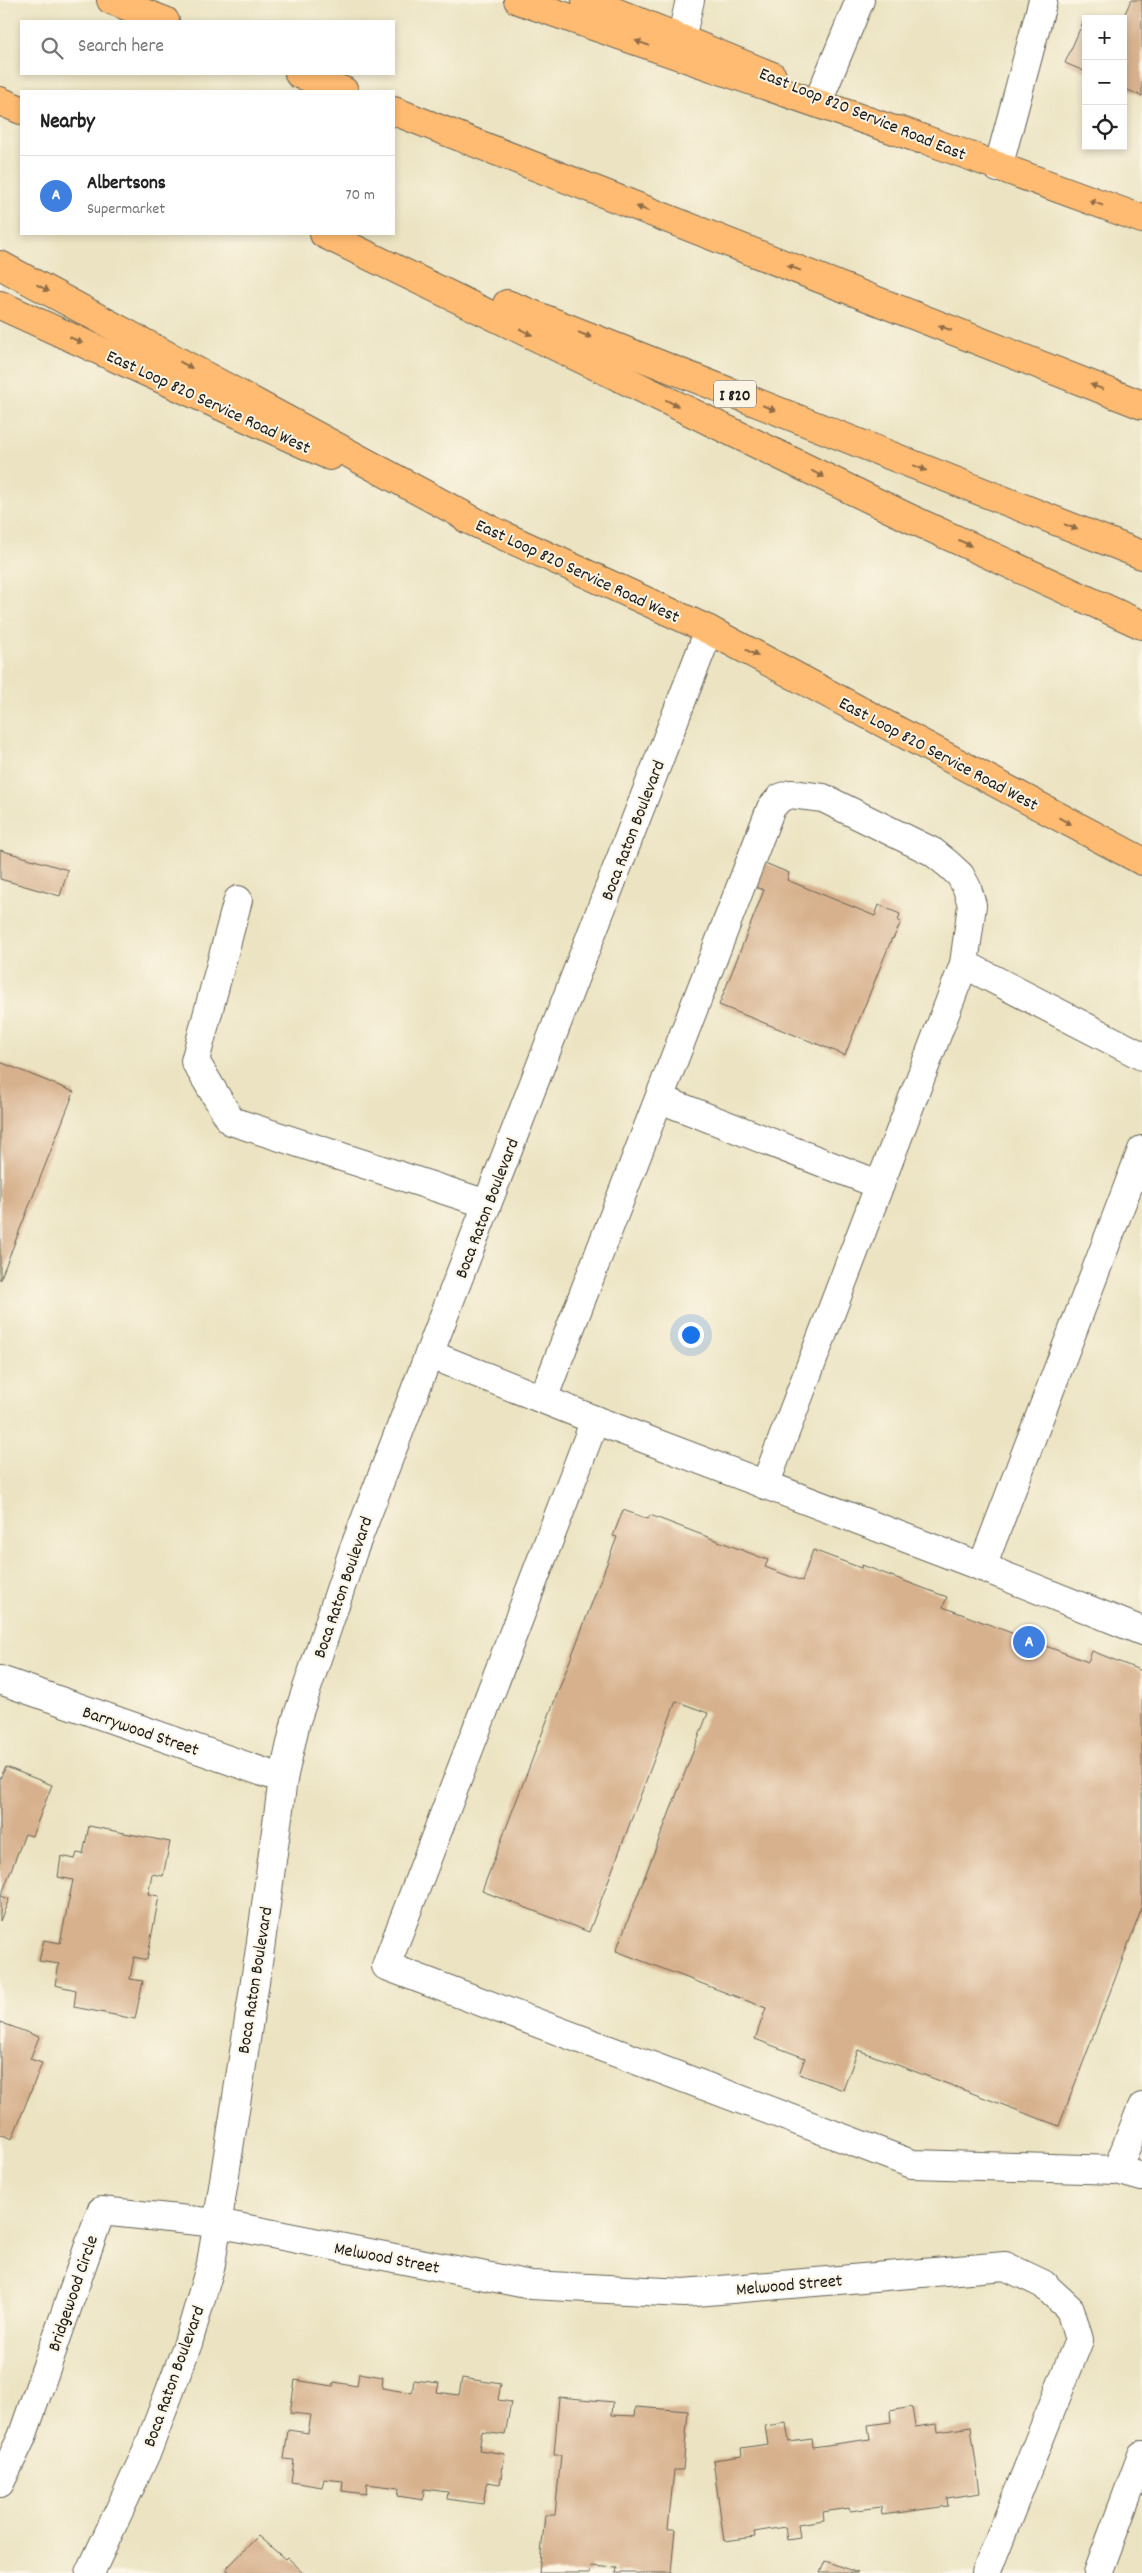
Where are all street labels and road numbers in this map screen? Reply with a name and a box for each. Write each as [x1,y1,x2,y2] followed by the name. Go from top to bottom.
[755,62,970,168] street label: East Loop 820 Service Road East
[102,345,314,462] street label: East Loop 820 Service Road West
[714,380,756,408] road number: I 820
[471,514,683,631] street label: East Loop 820 Service Road West
[834,692,1042,819] street label: East Loop 820 Service Road West
[596,757,673,905] street label: Boca Raton Boulevard
[450,1135,527,1283] street label: Boca Raton Boulevard
[308,1514,380,1662] street label: Boca Raton Boulevard
[79,1701,202,1764] street label: Barrywood Street
[233,1905,280,2056] street label: Boca Raton Boulevard
[43,2232,106,2355] street label: Bridgewood Circle
[332,2237,442,2282] street label: Melwood Street
[735,2269,844,2304] street label: Melwood Street
[138,2303,212,2451] street label: Boca Raton Boulevard

